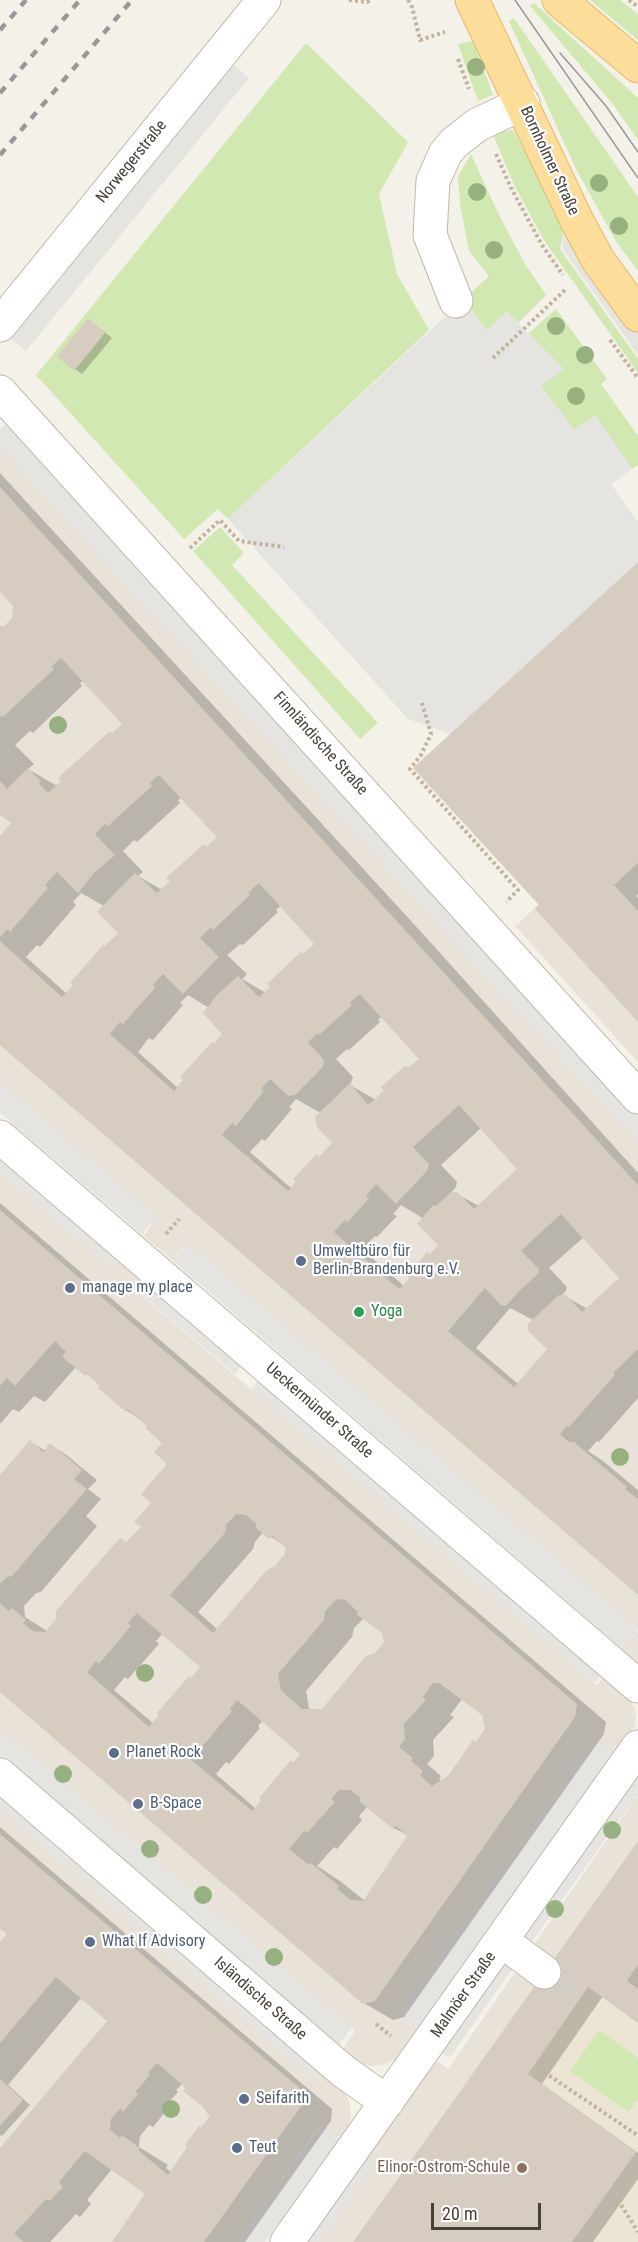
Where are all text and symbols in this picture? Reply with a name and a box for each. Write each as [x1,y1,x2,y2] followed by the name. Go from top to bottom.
[515,103,583,219] street label: Bornholmer Straße
[93,117,171,207] street label: Norwegerstraße
[269,688,371,800] street label: Finnländische Straße
[313,1242,460,1280] place label: Umweltbüro für Berlin-Brandenburg e.V.
[294,1254,308,1268] marker: Umweltbüro für Berlin-Brandenburg e.V.
[82,1278,193,1298] place label: manage my place
[63,1281,77,1295] marker: manage my place
[371,1302,402,1322] place label: Yoga
[352,1305,366,1319] marker: Yoga
[261,1359,377,1463] street label: Ueckermünder Straße
[126,1743,201,1763] place label: Planet Rock
[107,1746,121,1760] marker: Planet Rock
[150,1794,201,1814] place label: B-Space
[131,1797,145,1811] marker: B-Space
[102,1932,205,1952] place label: What If Advisory
[83,1935,97,1949] marker: What If Advisory
[427,1948,501,2042] street label: Malmöer Straße
[210,1953,310,2045] street label: Isländische Straße
[256,2089,309,2109] place label: Seifarith
[237,2092,251,2106] marker: Seifarith
[249,2138,277,2158] place label: Teut
[230,2141,244,2155] marker: Teut
[377,2158,510,2178] place label: Elinor-Ostrom-Schule
[515,2161,529,2175] marker: Elinor-Ostrom-Schule
[434,2191,544,2229] scale bar
[442,2203,477,2224] text: 20 m

